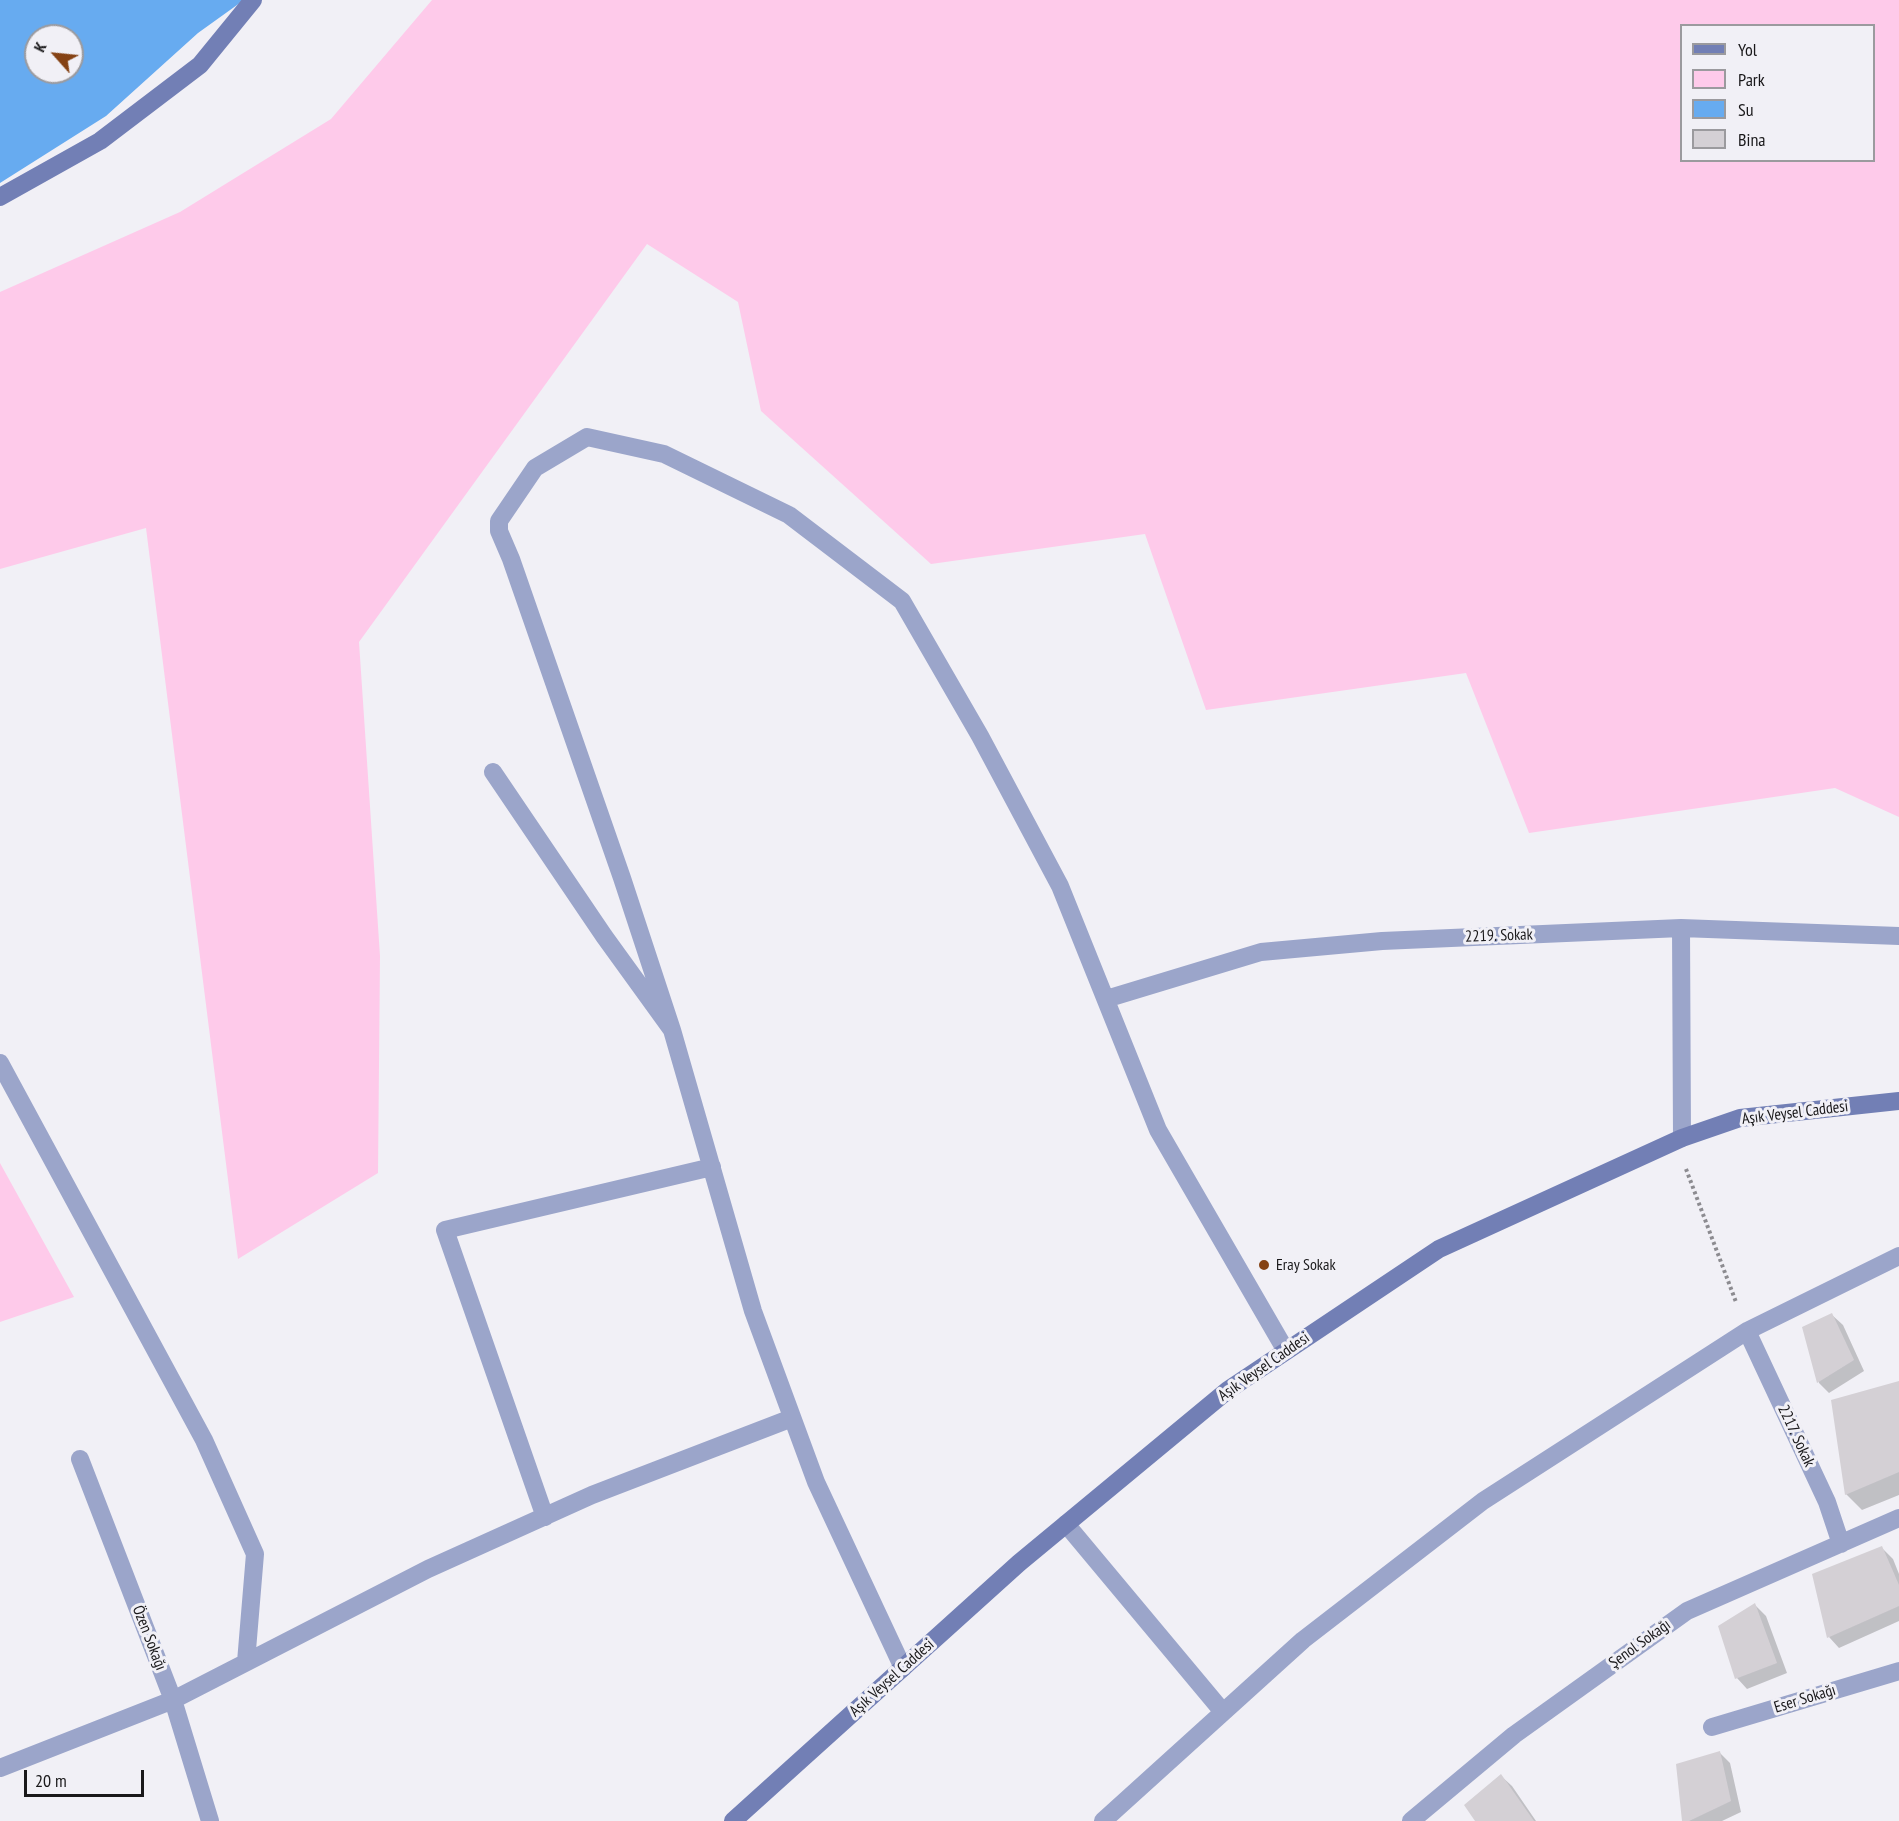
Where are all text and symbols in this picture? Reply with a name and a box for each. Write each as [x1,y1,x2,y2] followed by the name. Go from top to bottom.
[24,24,84,84] north arrow
[1680,24,1875,162] legend
[29,38,51,55] text: K
[1738,38,1757,61] text: Yol
[1738,68,1765,91] text: Park
[1738,98,1754,121] text: Su
[1738,128,1766,151] text: Bina
[1465,925,1533,947] street label: 2219. Sokak
[1741,1097,1849,1129] street label: Aşık Veysel Caddesi
[1276,1255,1336,1275] place label: Eray Sokak
[1257,1258,1271,1272] marker: Eray Sokak
[1215,1328,1313,1406] street label: Aşık Veysel Caddesi
[1773,1402,1819,1470] street label: 2217. Sokak
[128,1603,170,1673] street label: Özen Sokağı
[1606,1615,1674,1673] street label: Şenol Sokağı
[846,1635,938,1721] street label: Aşık Veysel Caddesi
[1772,1681,1838,1717] street label: Eser Sokağı
[27,1758,147,1796] scale bar
[35,1769,67,1792] text: 20 m

